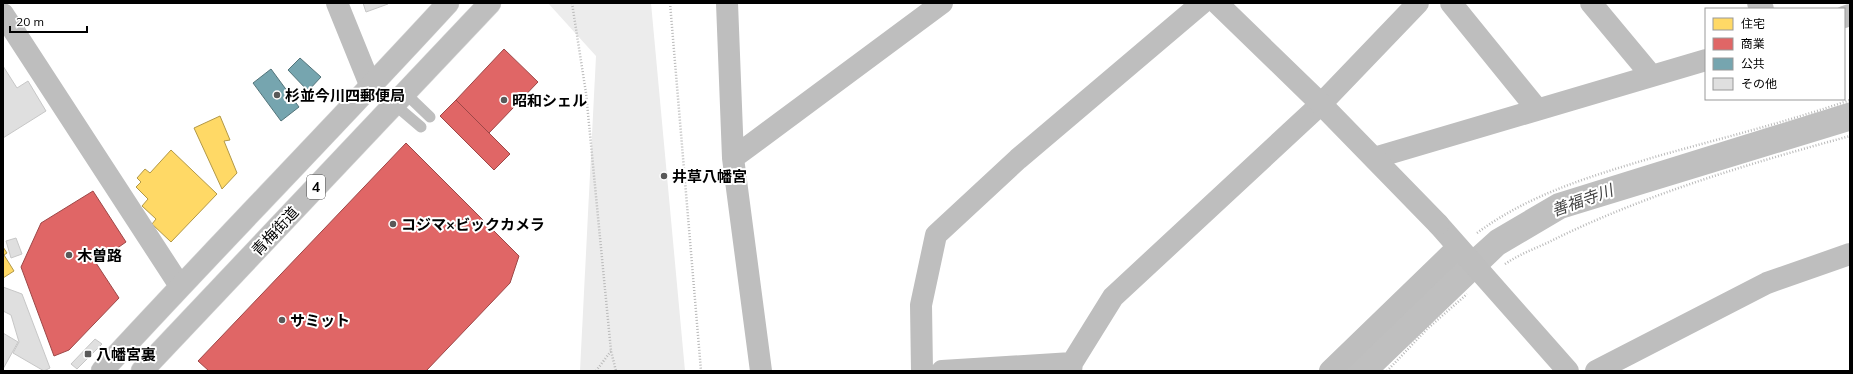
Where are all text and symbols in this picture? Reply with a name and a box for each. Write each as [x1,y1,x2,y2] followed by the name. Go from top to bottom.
[10,8,87,34] scale bar
[1705,8,1845,100] legend
[16,14,44,29] text: 20 m
[1741,16,1765,31] text: 住宅
[1741,36,1765,51] text: 商業
[1741,56,1765,71] text: 公共
[1741,76,1777,91] text: その他
[285,86,405,105] place label: 杉並今川四郵便局
[272,90,282,100] marker: 杉並今川四郵便局
[512,91,587,110] place label: 昭和シェル
[499,95,509,105] marker: 昭和シェル
[672,167,747,186] place label: 井草八幡宮
[659,171,669,181] marker: 井草八幡宮
[307,175,325,199] road number: 4
[1549,179,1617,220] water label: 善福寺川
[248,203,302,259] street label: 青梅街道
[401,215,545,234] place label: コジマ×ビックカメラ
[388,219,398,229] marker: コジマ×ビックカメラ
[77,246,122,265] place label: 木曽路
[64,250,74,260] marker: 木曽路
[290,311,350,330] place label: サミット
[277,315,287,325] marker: サミット
[96,345,156,364] place label: 八幡宮裏
[83,349,93,359] marker: 八幡宮裏

